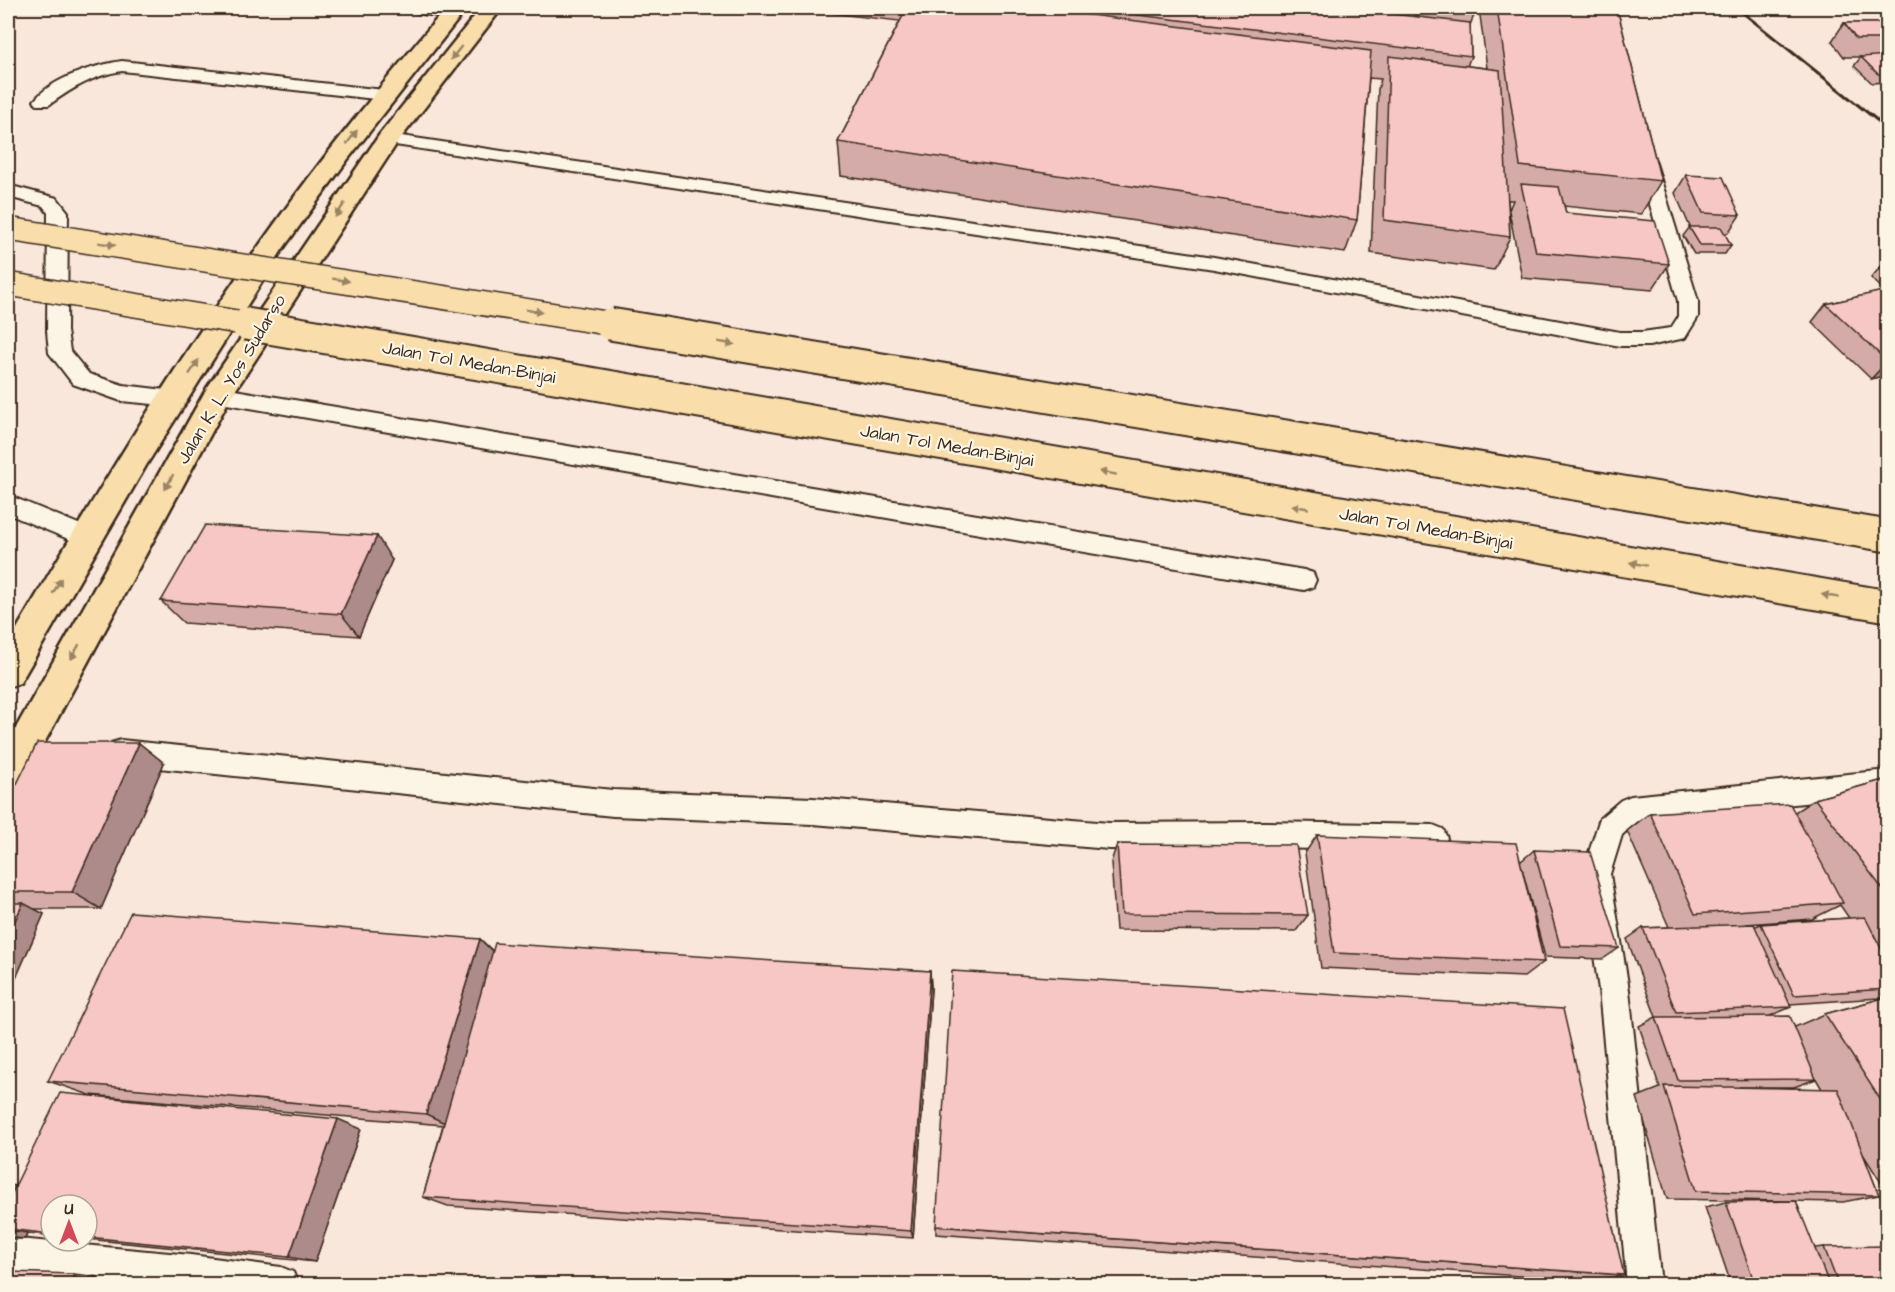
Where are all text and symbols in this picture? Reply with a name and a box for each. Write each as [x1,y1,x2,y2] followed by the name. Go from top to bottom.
[449,45,462,61] one-way arrow
[346,130,358,146] one-way arrow
[334,201,346,217] one-way arrow
[97,240,116,249] one-way arrow
[332,276,351,285] one-way arrow
[171,290,292,469] street label: Jalan K. L. Yos Sudarso
[524,307,543,316] one-way arrow
[380,335,558,390] street label: Jalan Tol Medan–Binjai
[717,339,736,348] one-way arrow
[188,359,199,375] one-way arrow
[858,418,1036,473] street label: Jalan Tol Medan–Binjai
[1099,468,1118,477] one-way arrow
[164,473,174,490] one-way arrow
[1337,501,1515,556] street label: Jalan Tol Medan–Binjai
[1291,502,1310,511] one-way arrow
[1628,559,1647,568] one-way arrow
[52,577,62,594] one-way arrow
[1820,591,1839,600] one-way arrow
[70,644,80,661] one-way arrow
[39,1193,99,1253] north arrow
[65,1198,74,1220] text: U

